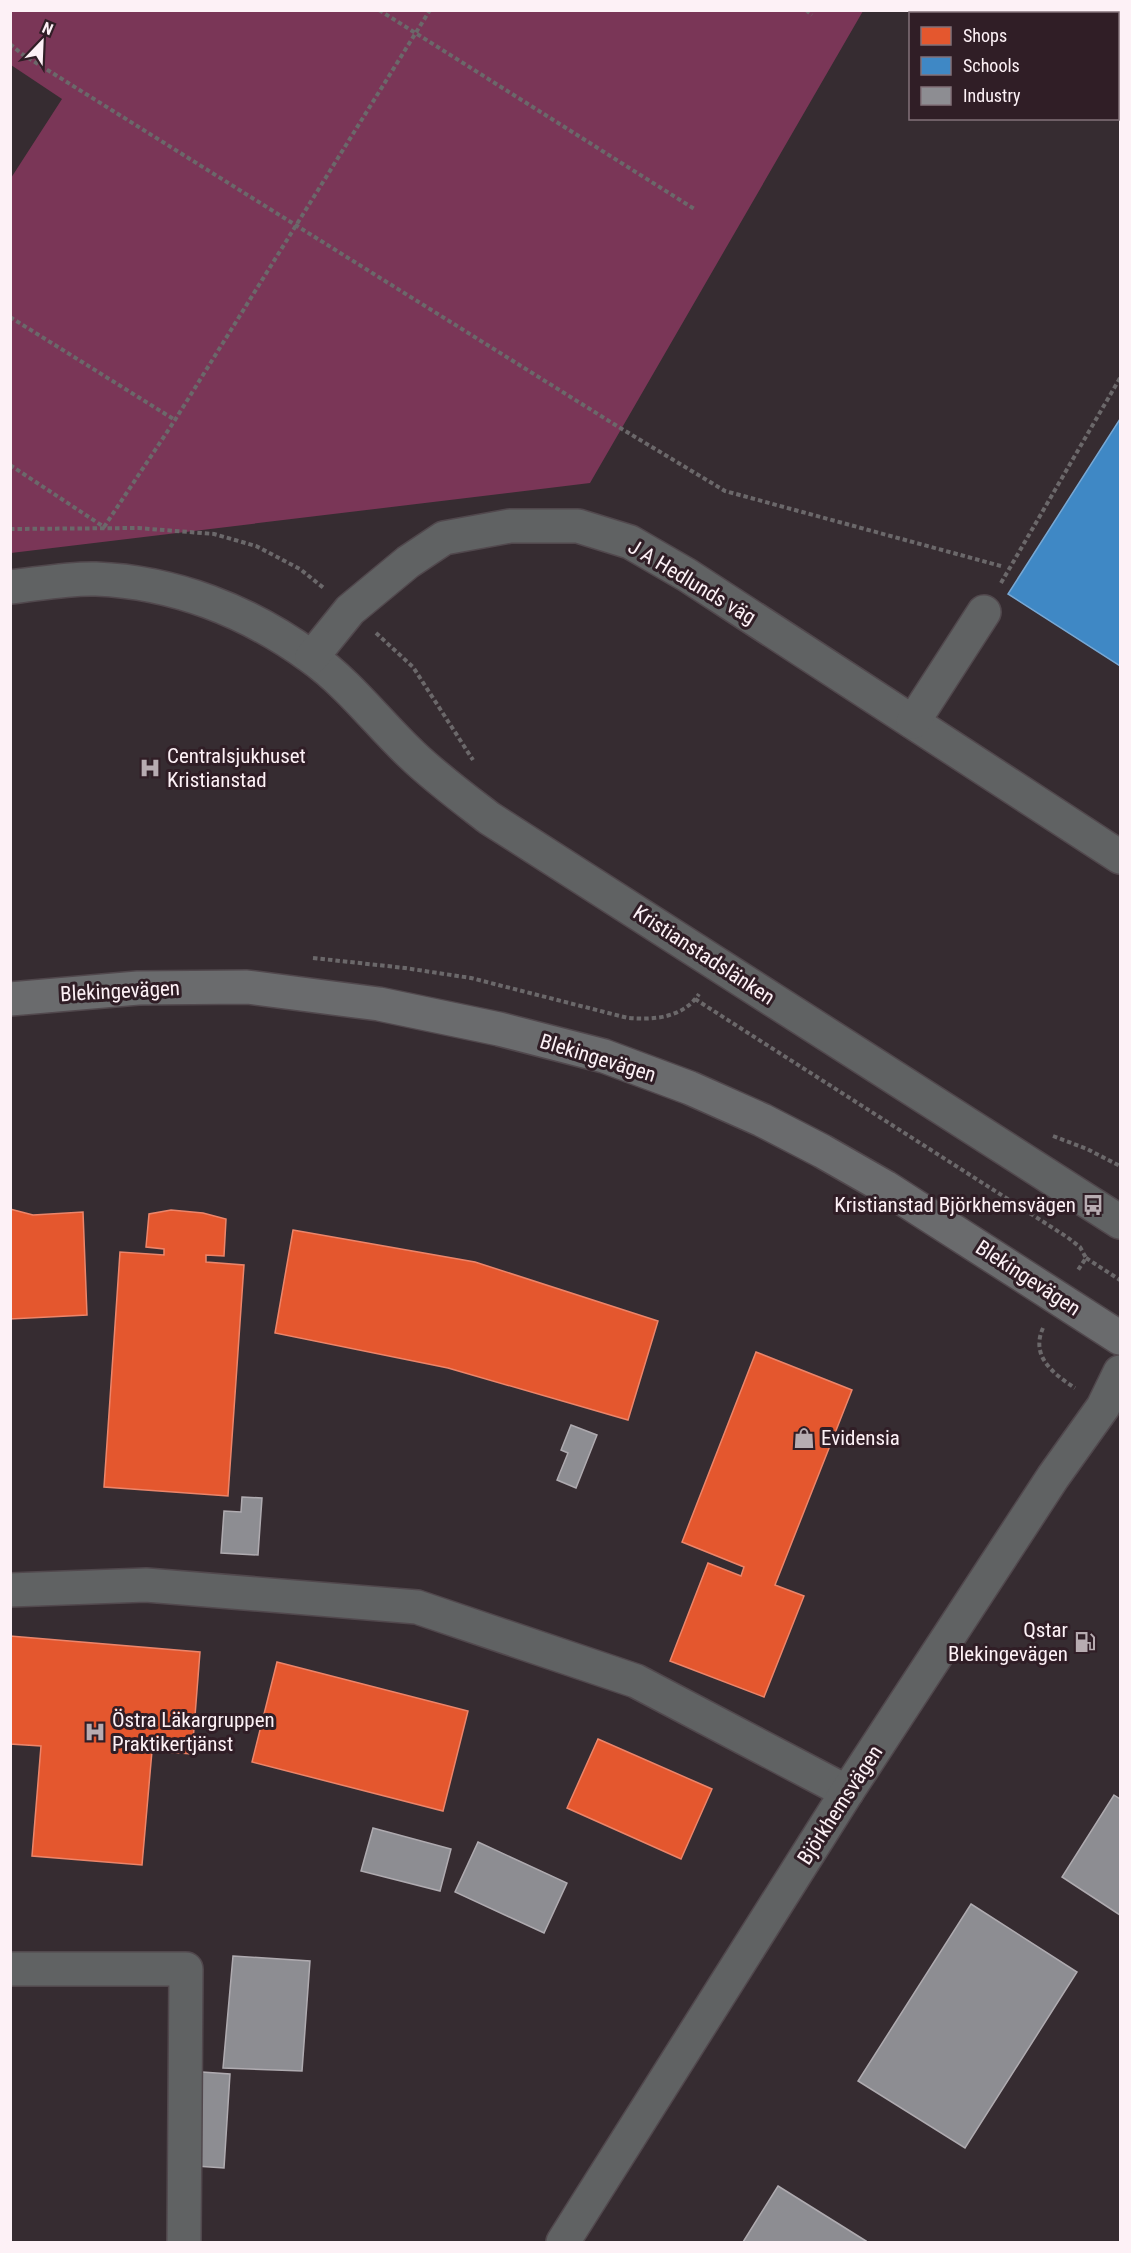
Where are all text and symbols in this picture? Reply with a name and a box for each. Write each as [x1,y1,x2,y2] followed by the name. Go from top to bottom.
[12,12,72,72] north arrow
[909,12,1119,120] legend
[39,18,56,39] text: N
[963,25,1007,46] text: Shops
[963,55,1020,76] text: Schools
[963,85,1021,106] text: Industry
[624,535,760,629] street label: J A Hedlunds väg
[167,744,306,792] place label: Centralsjukhuset Kristianstad
[138,756,162,780] hospital icon: Centralsjukhuset Kristianstad
[629,900,779,1010] street label: Kristianstadslänken
[59,976,181,1006] street label: Blekingevägen
[537,1029,659,1087] street label: Blekingevägen
[834,1193,1076,1217] place label: Kristianstad Björkhemsvägen
[1081,1193,1105,1217] bus stop icon: Kristianstad Björkhemsvägen
[971,1235,1085,1321] street label: Blekingevägen
[792,1426,816,1450] shop icon: Evidensia
[821,1426,900,1450] place label: Evidensia
[948,1618,1068,1666] place label: Qstar Blekingevägen
[1073,1630,1097,1654] fuel station icon: Qstar Blekingevägen
[112,1708,275,1756] place label: Östra Läkargruppen Praktikertjänst
[83,1720,107,1744] hospital icon: Östra Läkargruppen Praktikertjänst
[793,1741,887,1869] street label: Björkhemsvägen

